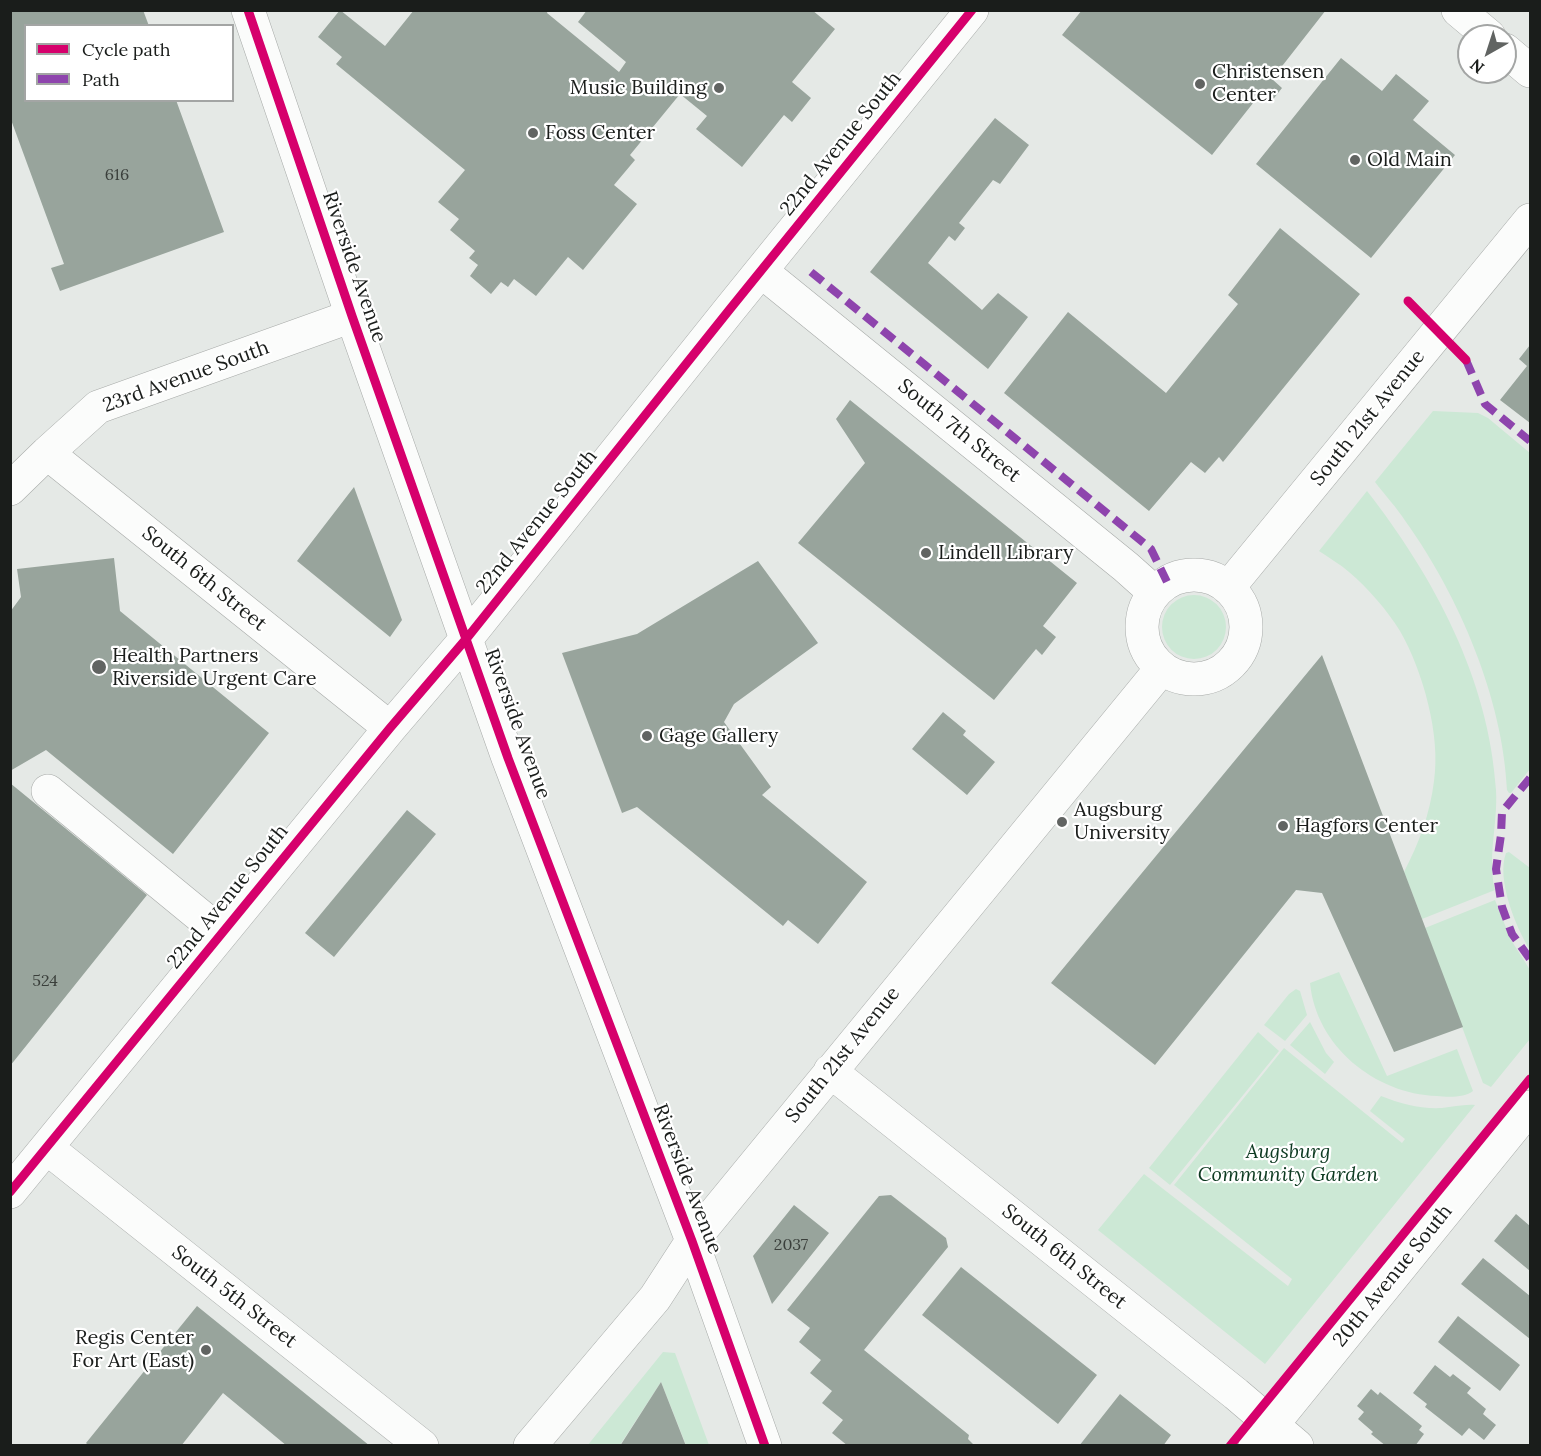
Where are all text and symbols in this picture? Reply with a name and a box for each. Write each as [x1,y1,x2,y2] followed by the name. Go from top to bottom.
[24,24,234,102] legend
[1457,24,1517,84] north arrow
[82,38,171,61] text: Cycle path
[1466,55,1488,78] text: N
[1212,60,1324,107] place label: Christensen Center
[775,67,907,221] street label: 22nd Avenue South
[82,68,120,91] text: Path
[570,76,707,100] place label: Music Building
[1193,77,1207,91] marker: Christensen Center
[712,81,726,95] marker: Music Building
[545,121,655,145] place label: Foss Center
[526,126,540,140] marker: Foss Center
[1367,148,1452,172] place label: Old Main
[1348,153,1362,167] marker: Old Main
[105,165,129,185] house number: 616
[317,188,391,346] street label: Riverside Avenue
[100,336,272,418] street label: 23rd Avenue South
[1306,345,1430,491] street label: South 21st Avenue
[893,374,1025,488] street label: South 7th Street
[471,445,603,599] street label: 22nd Avenue South
[137,521,271,637] street label: South 6th Street
[938,541,1073,565] place label: Lindell Library
[919,546,933,560] marker: Lindell Library
[112,644,317,691] place label: Health Partners Riverside Urgent Care
[479,645,555,803] street label: Riverside Avenue
[90,658,108,676] marker: Health Partners Riverside Urgent Care
[659,724,778,748] place label: Gage Gallery
[640,729,654,743] marker: Gage Gallery
[1074,798,1170,845] place label: Augsburg University
[1295,814,1438,838] place label: Hagfors Center
[1055,815,1069,829] marker: Augsburg University
[1276,819,1290,833] marker: Hagfors Center
[162,820,294,974] street label: 22nd Avenue South
[32,971,58,991] house number: 524
[781,982,905,1128] street label: South 21st Avenue
[647,1101,727,1257] street label: Riverside Avenue
[1198,1140,1378,1187] park label: Augsburg Community Garden
[997,1199,1131,1315] street label: South 6th Street
[1328,1200,1458,1352] street label: 20th Avenue South
[774,1235,808,1255] house number: 2037
[167,1241,301,1353] street label: South 5th Street
[72,1326,194,1373] place label: Regis Center For Art (East)
[199,1343,213,1357] marker: Regis Center For Art (East)

